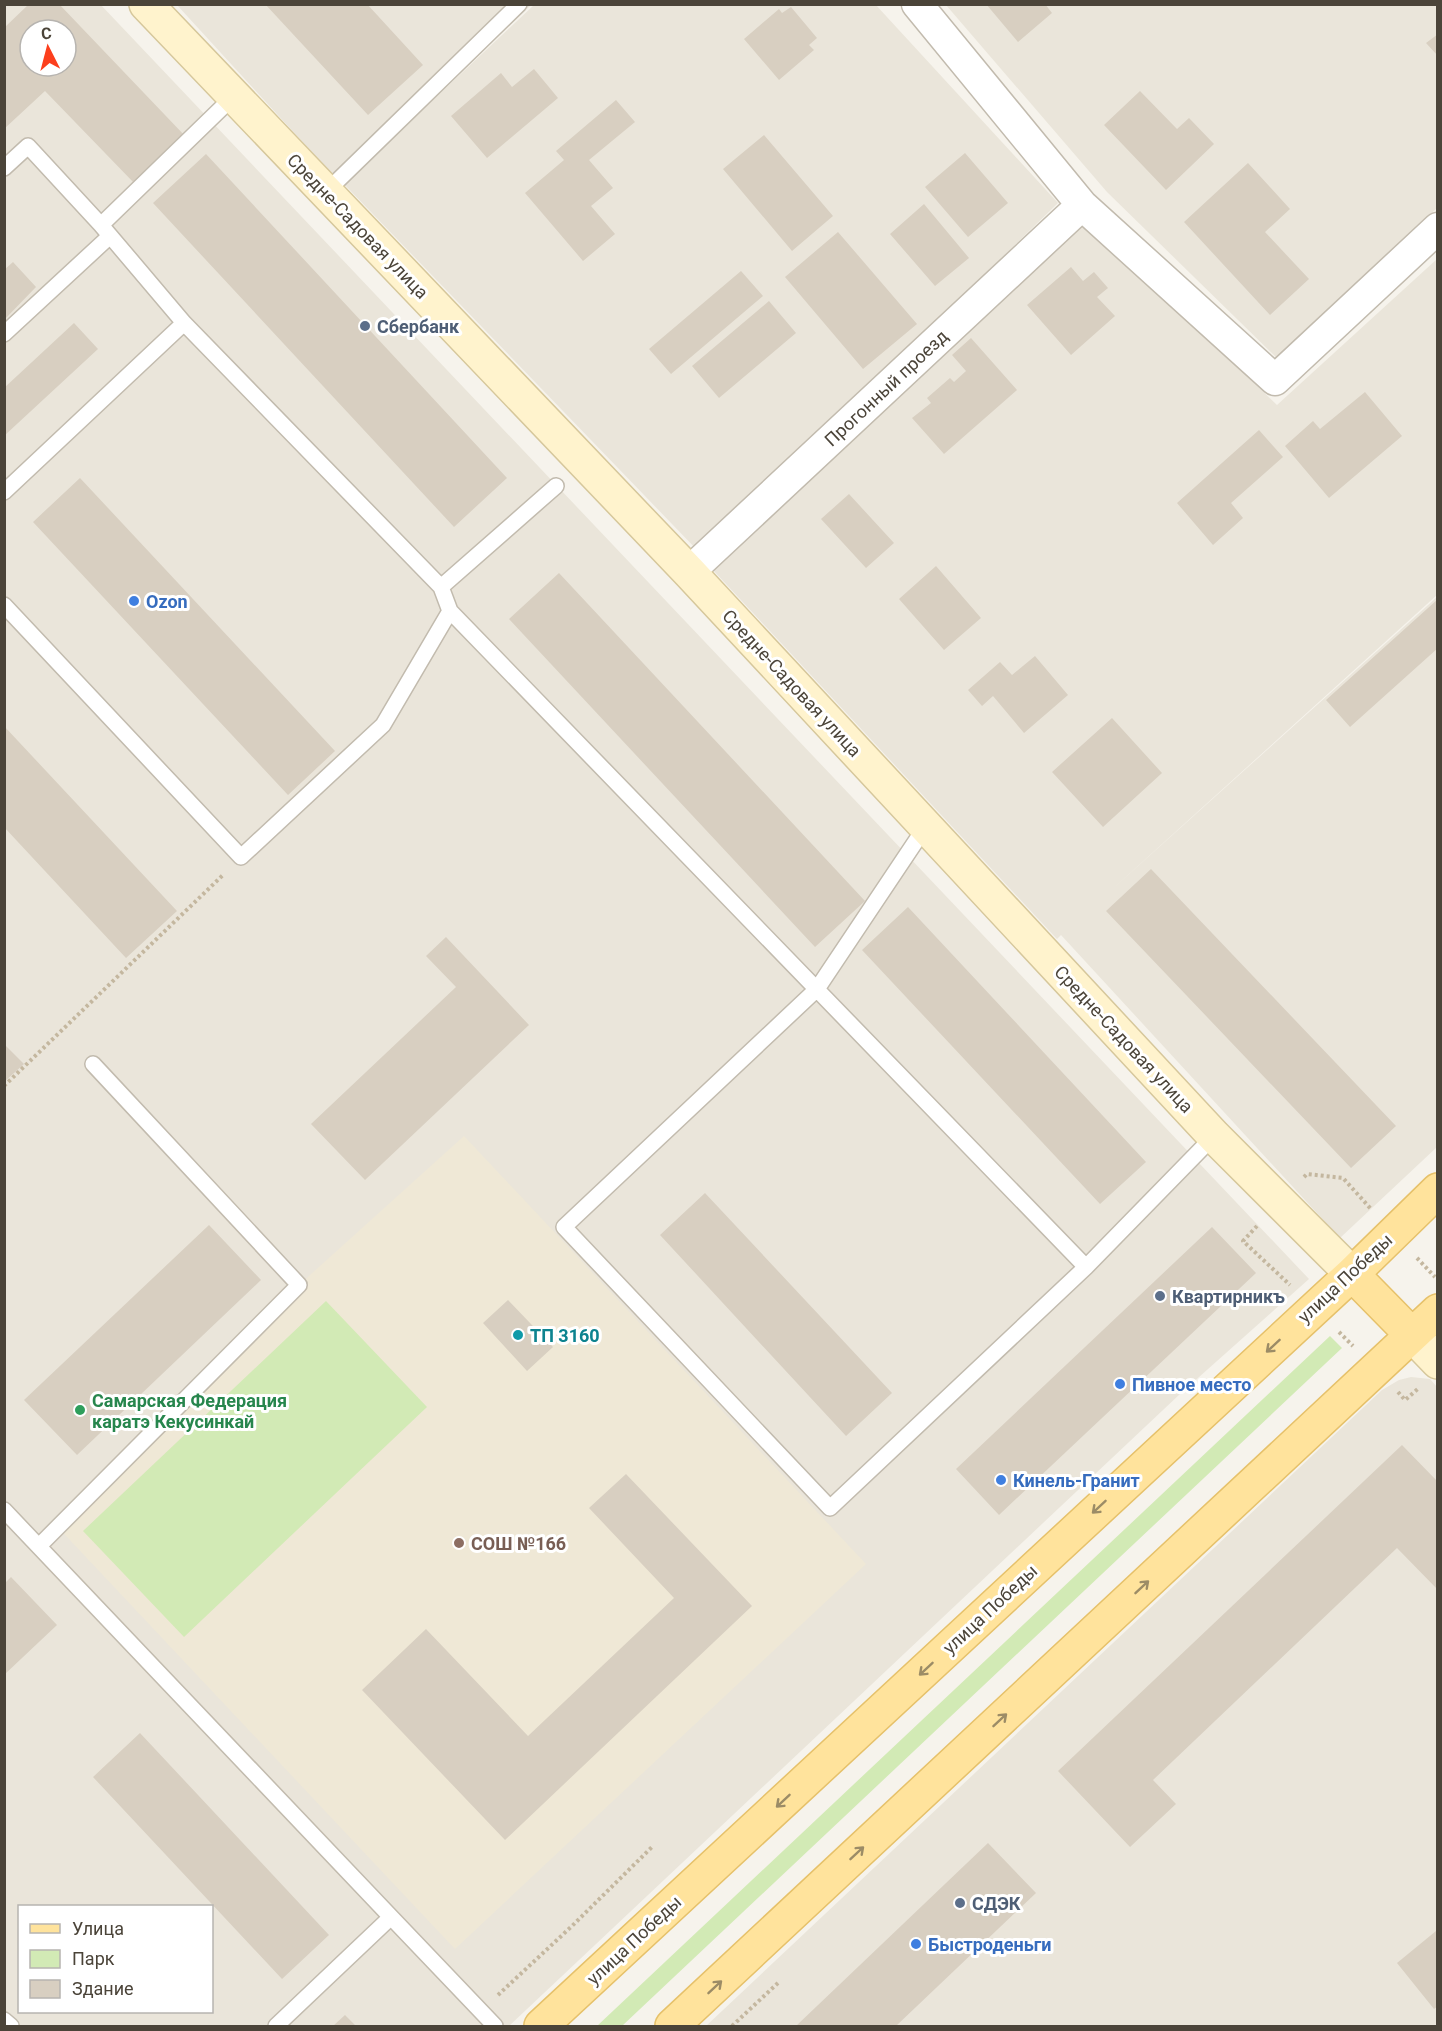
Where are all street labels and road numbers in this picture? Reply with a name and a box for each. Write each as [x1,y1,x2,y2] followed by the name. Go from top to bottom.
[283,149,433,303] street label: Средне-Садовая улица
[820,325,952,451] street label: Прогонный проезд
[718,605,866,761] street label: Средне-Садовая улица
[1050,961,1198,1117] street label: Средне-Садовая улица
[1293,1229,1397,1327] street label: улица Победы
[938,1560,1042,1658] street label: улица Победы
[582,1891,686,1989] street label: улица Победы

